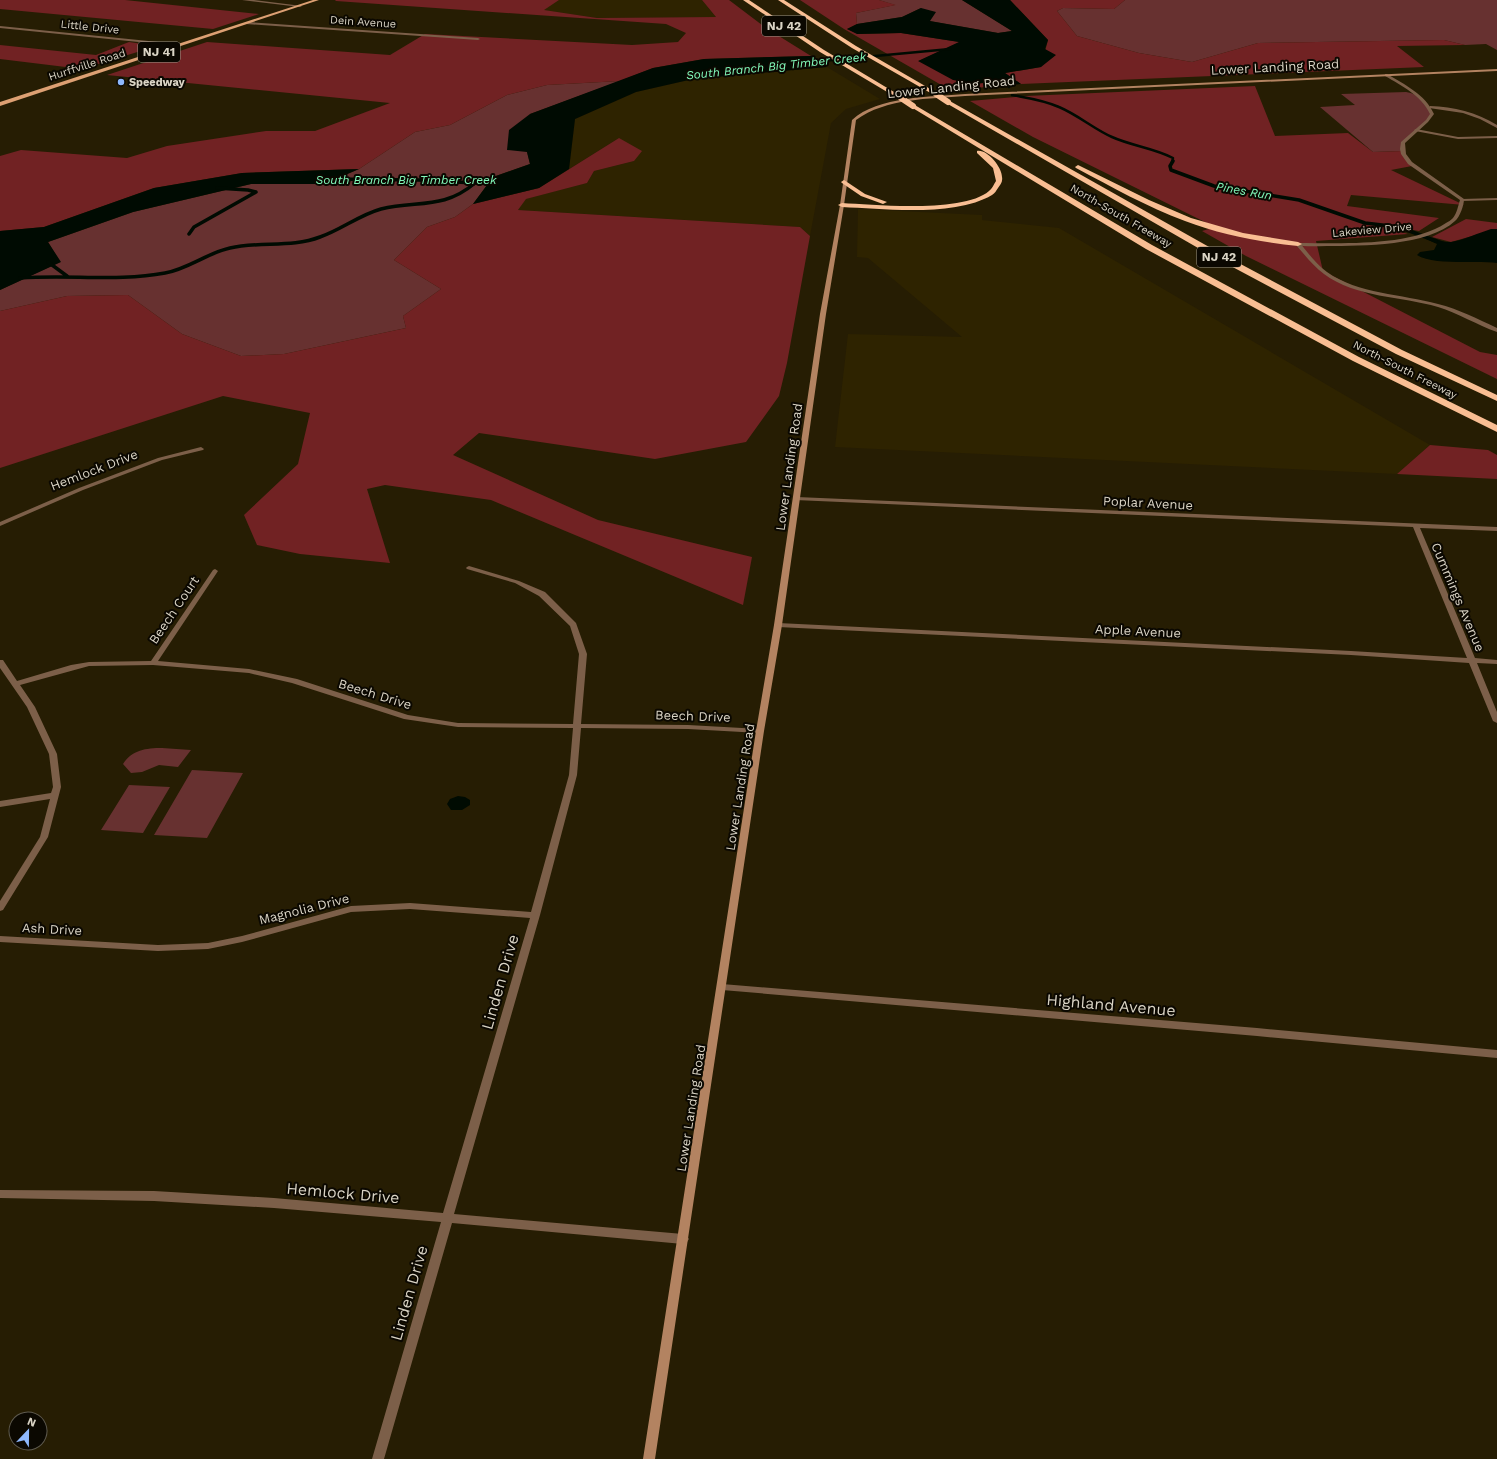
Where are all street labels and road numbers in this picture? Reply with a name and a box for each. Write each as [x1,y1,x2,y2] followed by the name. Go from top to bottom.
[330,13,396,31] street label: Dein Avenue
[762,16,806,36] road number: NJ 42
[60,17,120,37] street label: Little Drive
[138,42,180,62] road number: NJ 41
[47,46,127,84] street label: Hurffville Road
[1210,56,1340,78] street label: Lower Landing Road
[886,73,1016,101] street label: Lower Landing Road
[1068,182,1174,251] street label: North-South Freeway
[1332,220,1412,240] street label: Lakeview Drive
[1197,247,1241,267] road number: NJ 42
[1351,338,1459,402] street label: North-South Freeway
[773,402,805,532] street label: Lower Landing Road
[48,446,140,494] street label: Hemlock Drive
[1103,493,1193,513] street label: Poplar Avenue
[1428,540,1488,654] street label: Cummings Avenue
[146,573,202,647] street label: Beech Court
[1095,621,1181,641] street label: Apple Avenue
[337,676,413,712] street label: Beech Drive
[655,707,731,725] street label: Beech Drive
[723,722,757,852] street label: Lower Landing Road
[257,891,351,927] street label: Magnolia Drive
[22,920,82,938] street label: Ash Drive
[477,932,523,1032] street label: Linden Drive
[1046,990,1176,1020] street label: Highland Avenue
[674,1043,708,1173] street label: Lower Landing Road
[286,1179,400,1207] street label: Hemlock Drive
[386,1243,432,1343] street label: Linden Drive

